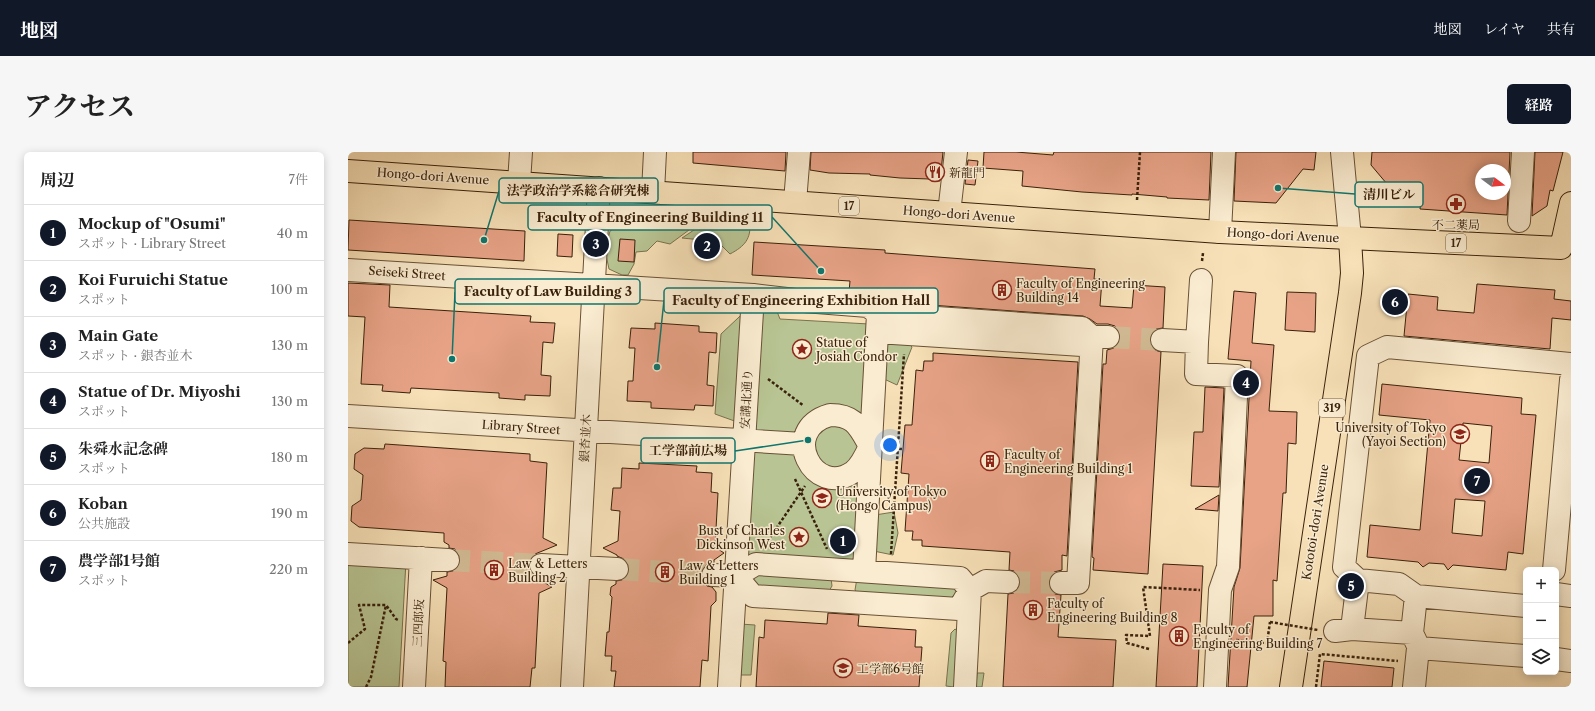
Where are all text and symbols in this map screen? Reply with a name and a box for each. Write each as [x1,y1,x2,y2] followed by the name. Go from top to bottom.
[20,19,58,42] text: 地図
[1434,20,1462,38] text: 地図
[1484,20,1525,38] text: レイヤ
[1547,20,1575,38] text: 共有
[1507,84,1571,124] button: 経路
[24,89,135,123] text: アクセス
[924,161,946,183] restaurant icon: 新龍門
[1475,164,1511,200] north arrow
[376,165,490,187] street label: Hongo-dori Avenue
[949,165,985,180] place label: 新龍門
[40,170,74,190] text: 周辺
[289,171,308,187] text: 7件
[499,178,658,203] callout: 法学政治学系総合研究棟
[506,182,650,198] text: 法学政治学系総合研究棟
[1355,182,1423,207] callout: 清川ビル
[1363,186,1415,202] text: 清川ビル
[1445,193,1467,215] pharmacy icon: 不二薬局
[839,197,859,215] road number: 17
[902,203,1016,225] street label: Hongo-dori Avenue
[528,205,772,230] callout: Faculty of Engineering Building 11
[537,209,764,225] text: Faculty of Engineering Building 11
[78,214,226,233] text: Mockup of "Osumi"
[1432,217,1480,232] place label: 不二薬局
[50,225,56,241] text: 1
[277,225,308,241] text: 40 m
[1226,225,1340,245] street label: Hongo-dori Avenue
[583,229,609,259] pin: 3
[694,231,720,261] pin: 2
[1446,234,1466,252] road number: 17
[78,235,226,251] text: スポット · Library Street
[368,263,447,283] street label: Seiseki Street
[78,270,228,289] text: Koi Furuichi Statue
[1016,276,1145,305] place label: Faculty of Engineering Building 14
[455,279,640,304] callout: Faculty of Law Building 3
[991,279,1013,301] building icon: Faculty of Engineering Building 14
[49,281,57,297] text: 2
[270,281,308,297] text: 100 m
[464,283,632,299] text: Faculty of Law Building 3
[1382,287,1408,317] pin: 6
[664,288,938,313] callout: Faculty of Engineering Exhibition Hall
[78,291,130,307] text: スポット
[672,292,930,308] text: Faculty of Engineering Exhibition Hall
[78,326,158,345] text: Main Gate
[814,335,897,364] place label: Statue of Josiah Condor
[49,337,57,353] text: 3
[272,337,308,353] text: 130 m
[791,338,813,360] place icon: Statue of Josiah Condor
[78,347,193,363] text: スポット · 銀杏並木
[1233,368,1259,398] pin: 4
[737,369,755,429] street label: 安講北通り
[78,382,241,401] text: Statue of Dr. Miyoshi
[49,393,57,409] text: 4
[272,393,308,409] text: 130 m
[1319,399,1345,417] road number: 319
[78,403,130,419] text: スポット
[576,414,594,462] street label: 銀杏並木
[481,417,562,437] street label: Library Street
[1335,420,1446,449] place label: University of Tokyo (Yayoi Section)
[1449,423,1471,445] school or university icon: University of Tokyo (Yayoi Section)
[880,435,900,455] your location
[641,438,735,463] callout: 工学部前広場
[78,439,168,458] text: 朱舜水記念碑
[649,442,727,458] text: 工学部前広場
[1004,447,1133,476] place label: Faculty of Engineering Building 1
[49,449,57,465] text: 5
[271,449,308,465] text: 180 m
[979,450,1001,472] building icon: Faculty of Engineering Building 1
[78,460,130,476] text: スポット
[1298,463,1332,581] street label: Kototoi-dori Avenue
[1464,466,1490,496] pin: 7
[836,484,947,513] place label: University of Tokyo (Hongo Campus)
[811,487,833,509] school or university icon: University of Tokyo (Hongo Campus)
[78,494,128,513] text: Koban
[49,505,57,521] text: 6
[271,505,308,521] text: 190 m
[78,515,130,531] text: 公共施設
[696,523,786,552] place label: Bust of Charles Dickinson West
[788,526,810,548] place icon: Bust of Charles Dickinson West
[830,526,856,556] pin: 1
[78,551,160,570] text: 農学部1号館
[508,556,588,585] place label: Law & Letters Building 2
[679,558,759,587] place label: Law & Letters Building 1
[483,559,505,581] building icon: Law & Letters Building 2
[50,561,56,577] text: 7
[269,561,308,577] text: 220 m
[654,561,676,583] building icon: Law & Letters Building 1
[1523,567,1559,675] map controls
[1523,567,1559,603] button: +
[1338,571,1364,601] pin: 5
[78,572,130,588] text: スポット
[1047,596,1178,625] place label: Faculty of Engineering Building 8
[409,599,427,647] street label: 三四郎坂
[1022,599,1044,621] building icon: Faculty of Engineering Building 8
[1523,603,1559,639] button: −
[1193,622,1322,651] place label: Faculty of Engineering Building 7
[1168,625,1190,647] building icon: Faculty of Engineering Building 7
[1523,639,1559,675] button: layers
[832,657,854,679] school or university icon: 工学部6号館
[857,661,924,676] place label: 工学部6号館

